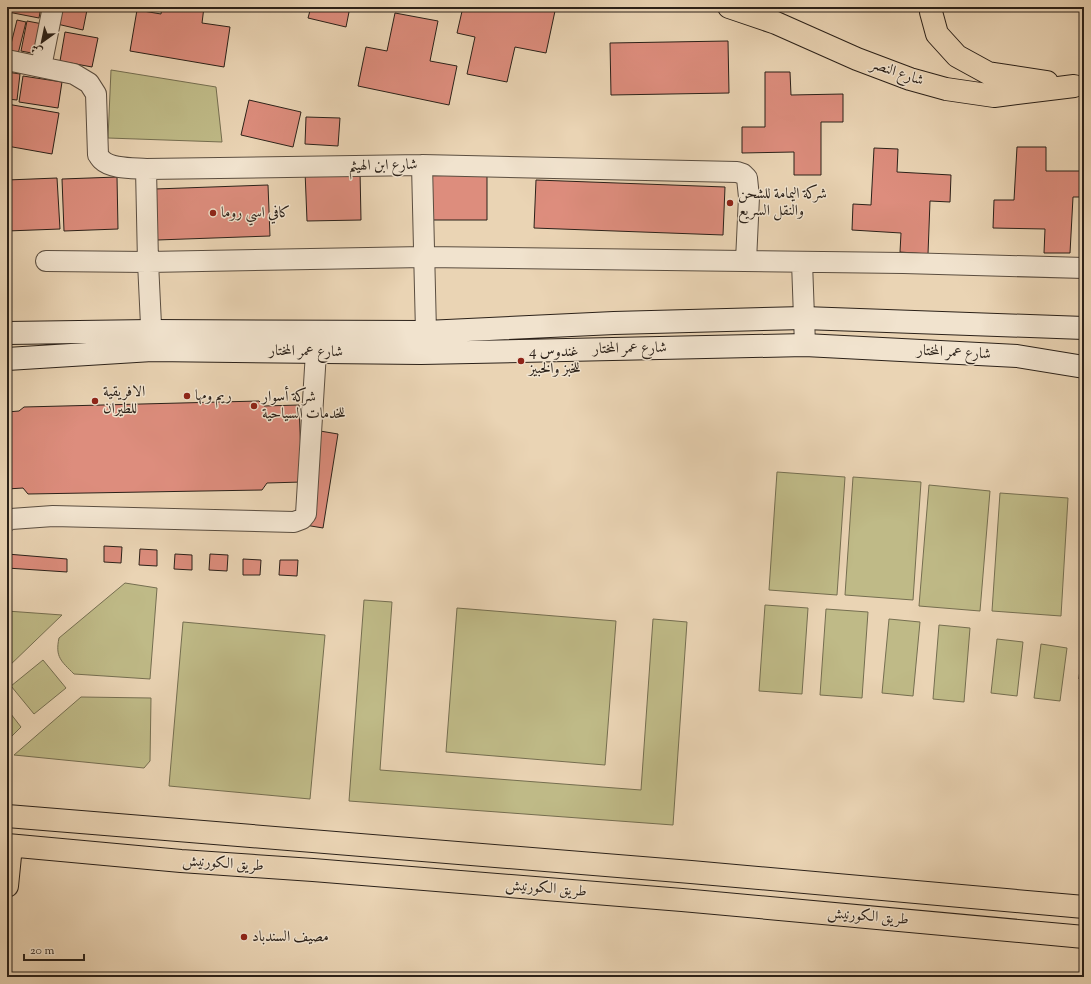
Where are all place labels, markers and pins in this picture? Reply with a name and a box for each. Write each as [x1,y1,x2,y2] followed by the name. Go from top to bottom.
[738,184,827,224] place label: شركة اليمامة للشحن والنقل السريع
[725,198,735,208] marker: شركة اليمامة للشحن والنقل السريع
[221,203,290,226] place label: كافي اسي روما
[208,208,218,218] marker: كافي اسي روما
[527,342,580,380] place label: غندوس 4 للخبز والخبيز
[516,356,526,366] marker: غندوس 4 للخبز والخبيز
[103,382,145,420] place label: الافريقية للطيران
[260,385,346,425] place label: شركة أسوار للخدمات السياحية
[195,386,232,408] place label: ريم ومها
[182,391,192,401] marker: ريم ومها
[90,396,100,406] marker: الافريقية للطيران
[249,401,259,411] marker: شركة أسوار للخدمات السياحية
[252,927,329,948] place label: مصيف السندباد
[239,932,249,942] marker: مصيف السندباد

